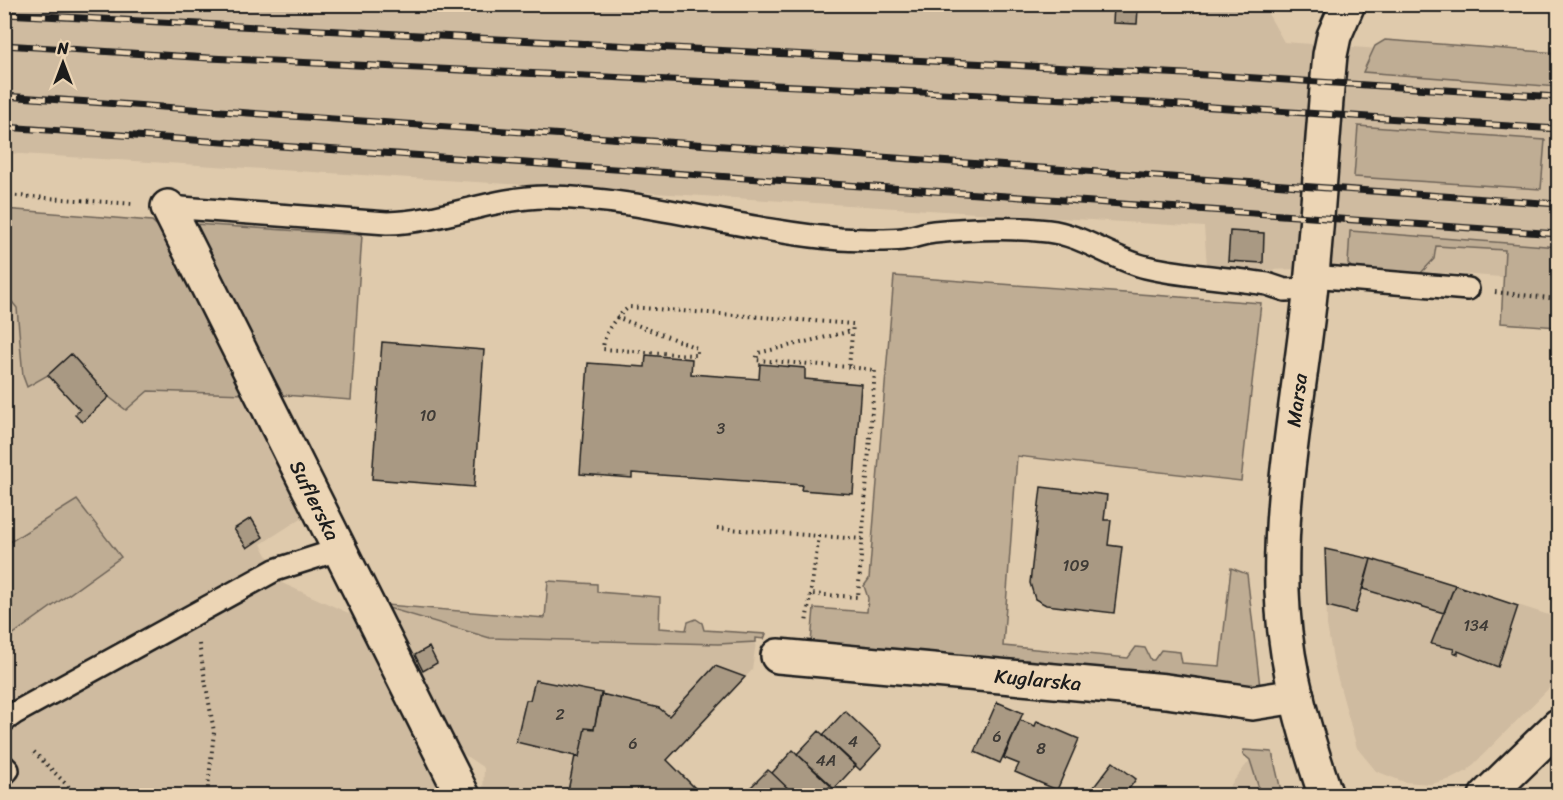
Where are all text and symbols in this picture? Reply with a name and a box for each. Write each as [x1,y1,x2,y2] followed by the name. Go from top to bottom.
[33,33,93,93] north arrow
[56,34,69,63] text: N
[1276,370,1318,429] street label: Marsa
[420,401,436,430] house number: 10
[717,414,726,443] house number: 3
[279,454,349,547] street label: Suflerska
[1063,551,1090,580] house number: 109
[1463,611,1489,640] house number: 134
[993,659,1083,701] street label: Kuglarska
[555,700,565,729] house number: 2
[992,722,1002,751] house number: 6
[848,727,858,756] house number: 4
[628,729,638,758] house number: 6
[1036,734,1046,763] house number: 8
[816,746,836,775] house number: 4A

